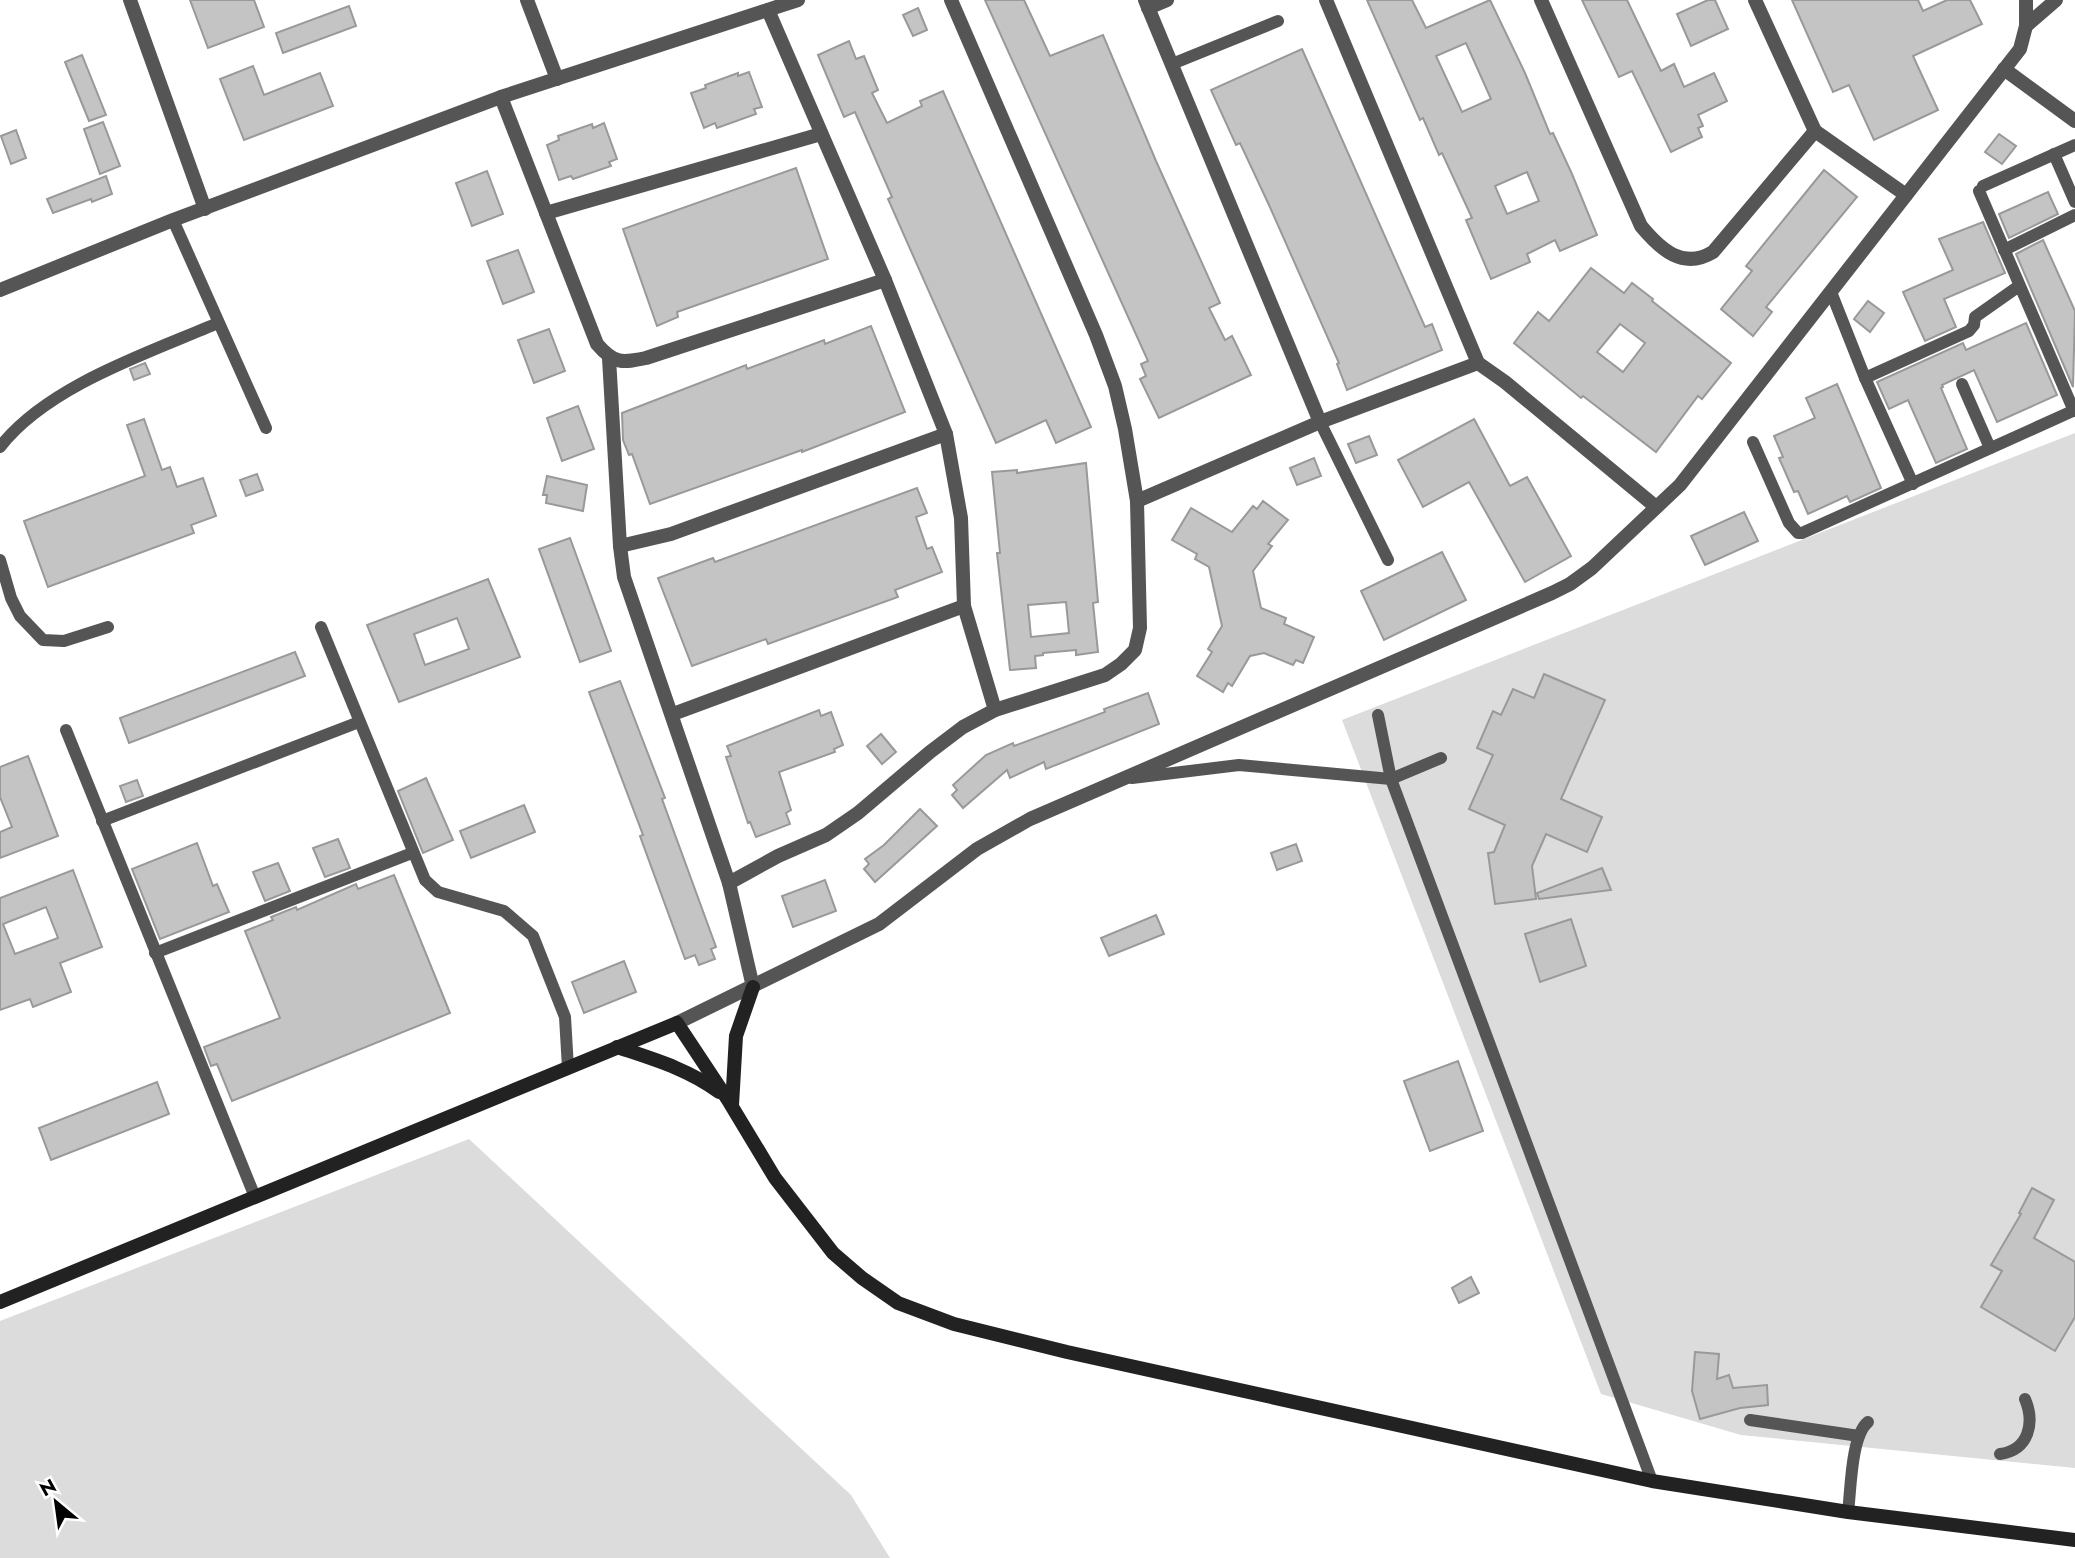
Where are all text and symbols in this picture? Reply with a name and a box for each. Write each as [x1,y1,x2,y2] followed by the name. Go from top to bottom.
[21,1467,91,1537] north arrow
[35,1472,61,1503] text: N

